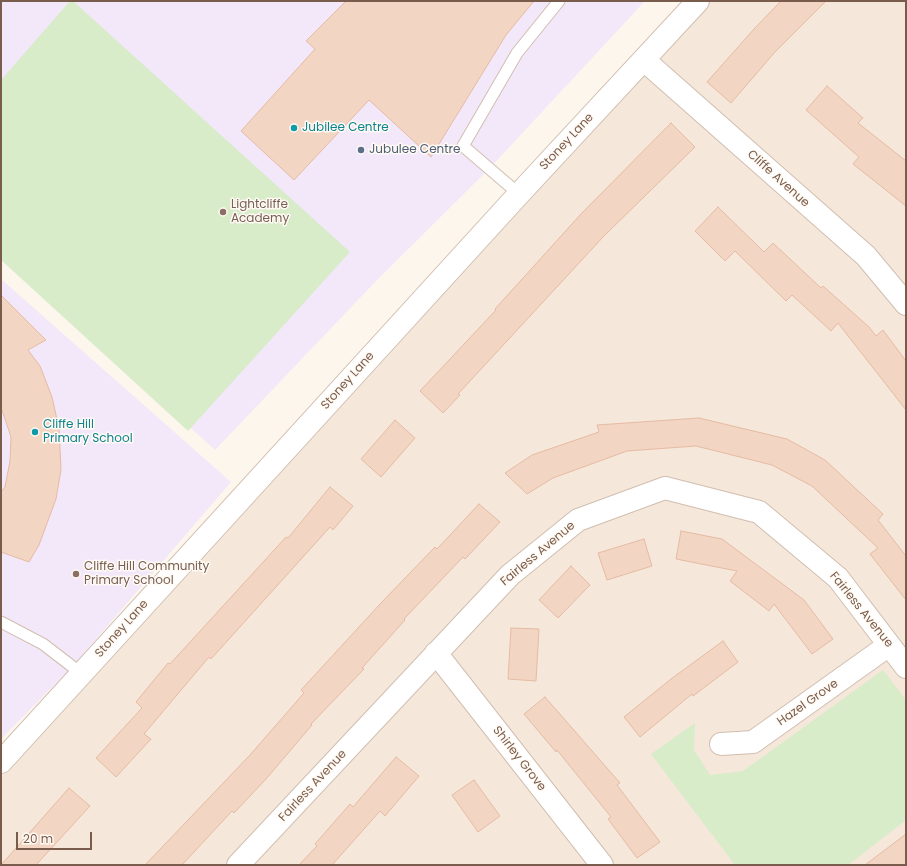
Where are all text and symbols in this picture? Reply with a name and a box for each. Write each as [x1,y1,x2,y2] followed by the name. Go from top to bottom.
[537,111,597,173] street label: Stoney Lane
[302,121,389,135] place label: Jubilee Centre
[289,123,299,133] marker: Jubilee Centre
[369,143,461,157] place label: Jubulee Centre
[356,145,366,155] marker: Jubulee Centre
[744,147,812,211] street label: Cliffe Avenue
[231,198,289,226] place label: Lightcliffe Academy
[218,207,228,217] marker: Lightcliffe Academy
[318,349,378,413] street label: Stoney Lane
[43,418,133,446] place label: Cliffe Hill Primary School
[30,427,40,437] marker: Cliffe Hill Primary School
[498,519,578,589] street label: Fairless Avenue
[84,560,209,588] place label: Cliffe Hill Community Primary School
[71,569,81,579] marker: Cliffe Hill Community Primary School
[826,569,896,651] street label: Fairless Avenue
[92,597,152,661] street label: Stoney Lane
[775,677,841,729] street label: Hazel Grove
[489,724,549,794] street label: Shirley Grove
[276,747,350,825] street label: Fairless Avenue
[18,824,94,850] scale bar
[23,830,53,847] text: 20 m

